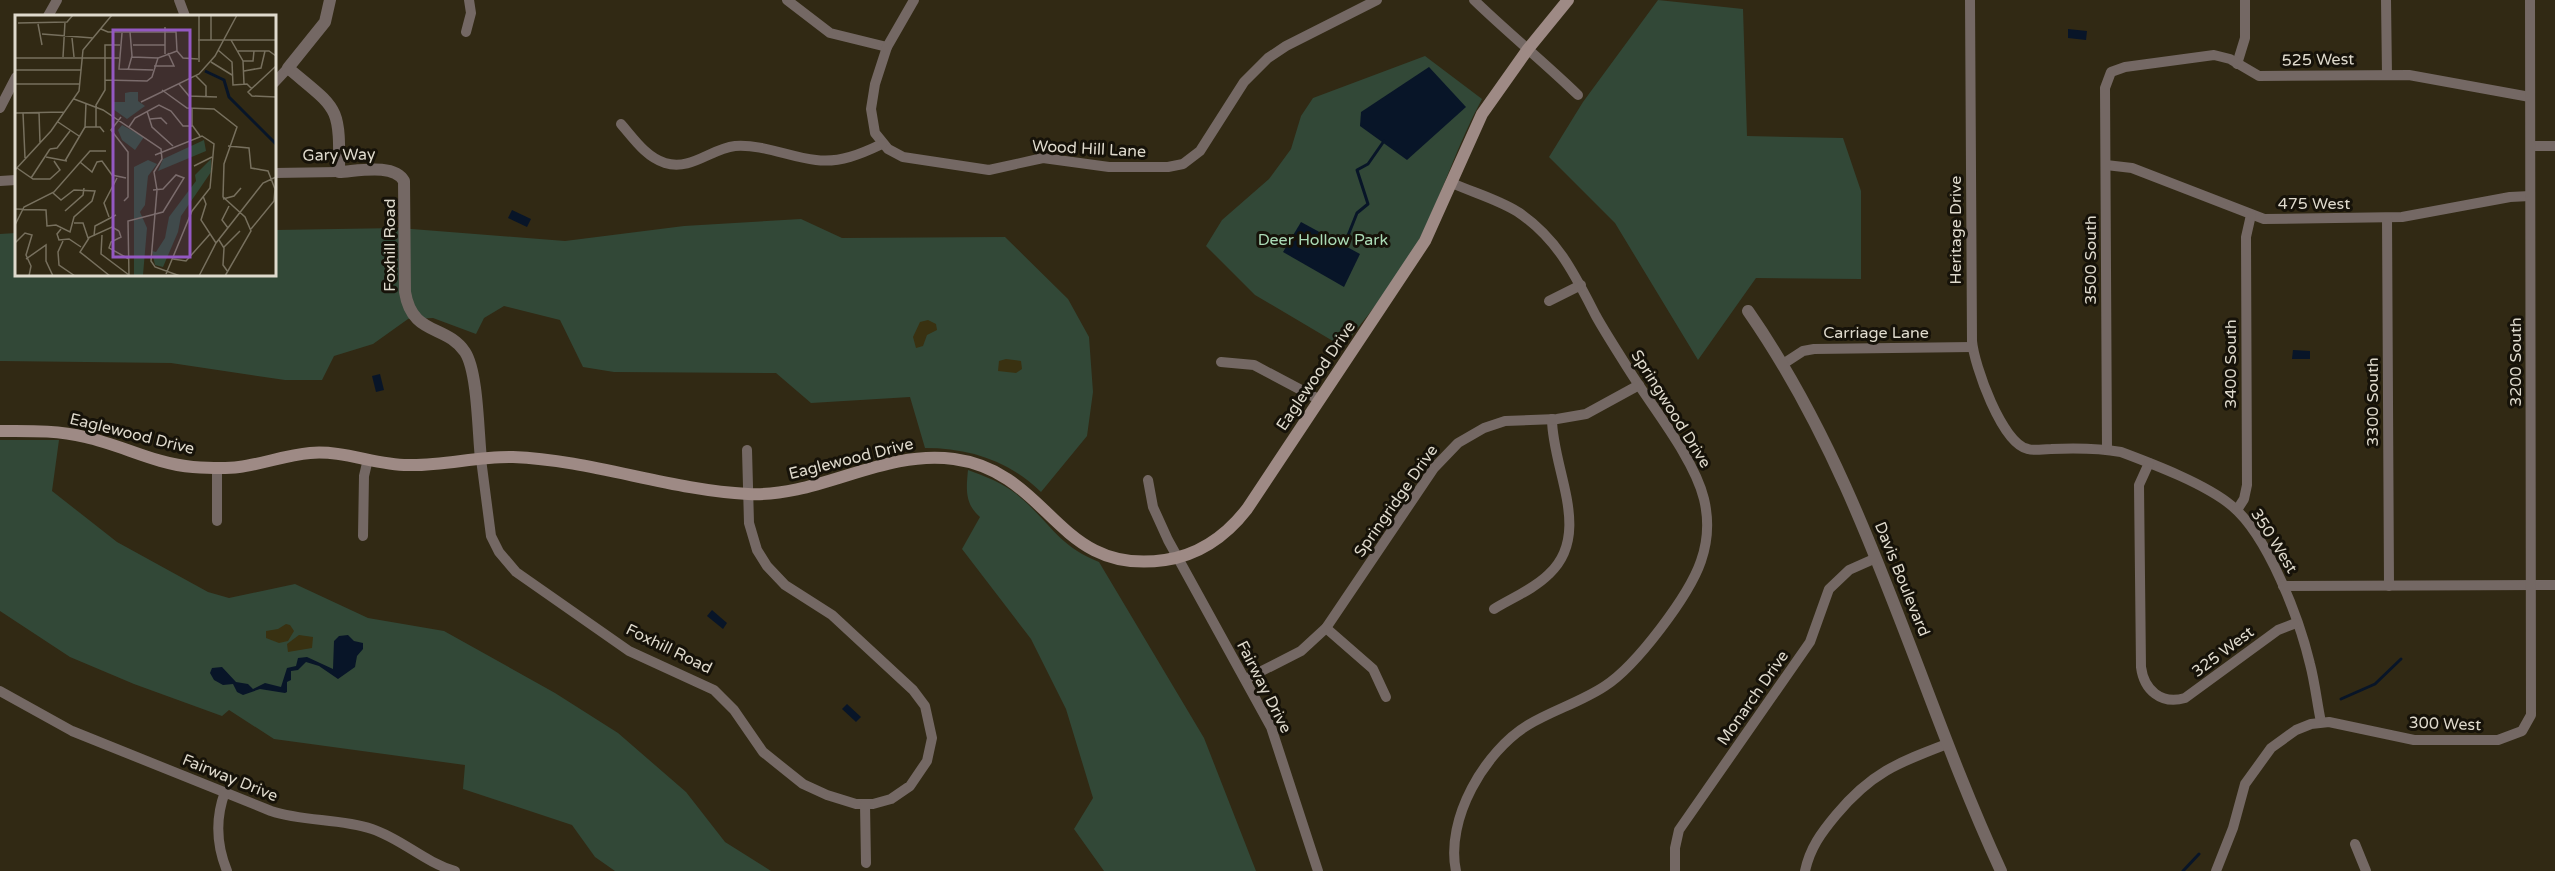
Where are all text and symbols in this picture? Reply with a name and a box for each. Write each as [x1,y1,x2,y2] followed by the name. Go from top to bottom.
[15,15,276,276] inset map
[2282,49,2354,71] street label: 525 West
[1031,136,1147,162] street label: Wood Hill Lane
[302,144,376,166] street label: Gary Way
[1946,176,1966,284] street label: Heritage Drive
[2278,194,2350,214] street label: 475 West
[380,198,400,292] street label: Foxhill Road
[2081,215,2101,305] street label: 3500 South
[1258,230,1388,250] park label: Deer Hollow Park
[1272,317,1360,435] street label: Eaglewood Drive
[2506,317,2526,407] street label: 3200 South
[2221,319,2241,409] street label: 3400 South
[1823,323,1929,343] street label: Carriage Lane
[1627,346,1715,472] street label: Springwood Drive
[2363,357,2383,447] street label: 3300 South
[68,409,196,459] street label: Eaglewood Drive
[787,434,915,484] street label: Eaglewood Drive
[1350,441,1442,561] street label: Springridge Drive
[2246,505,2302,577] street label: 350 West
[1870,519,1934,639] street label: Davis Boulevard
[623,620,715,678] street label: Foxhill Road
[2188,622,2258,682] street label: 325 West
[1232,637,1296,737] street label: Fairway Drive
[1713,647,1793,749] street label: Monarch Drive
[2408,713,2482,735] street label: 300 West
[179,750,281,806] street label: Fairway Drive

